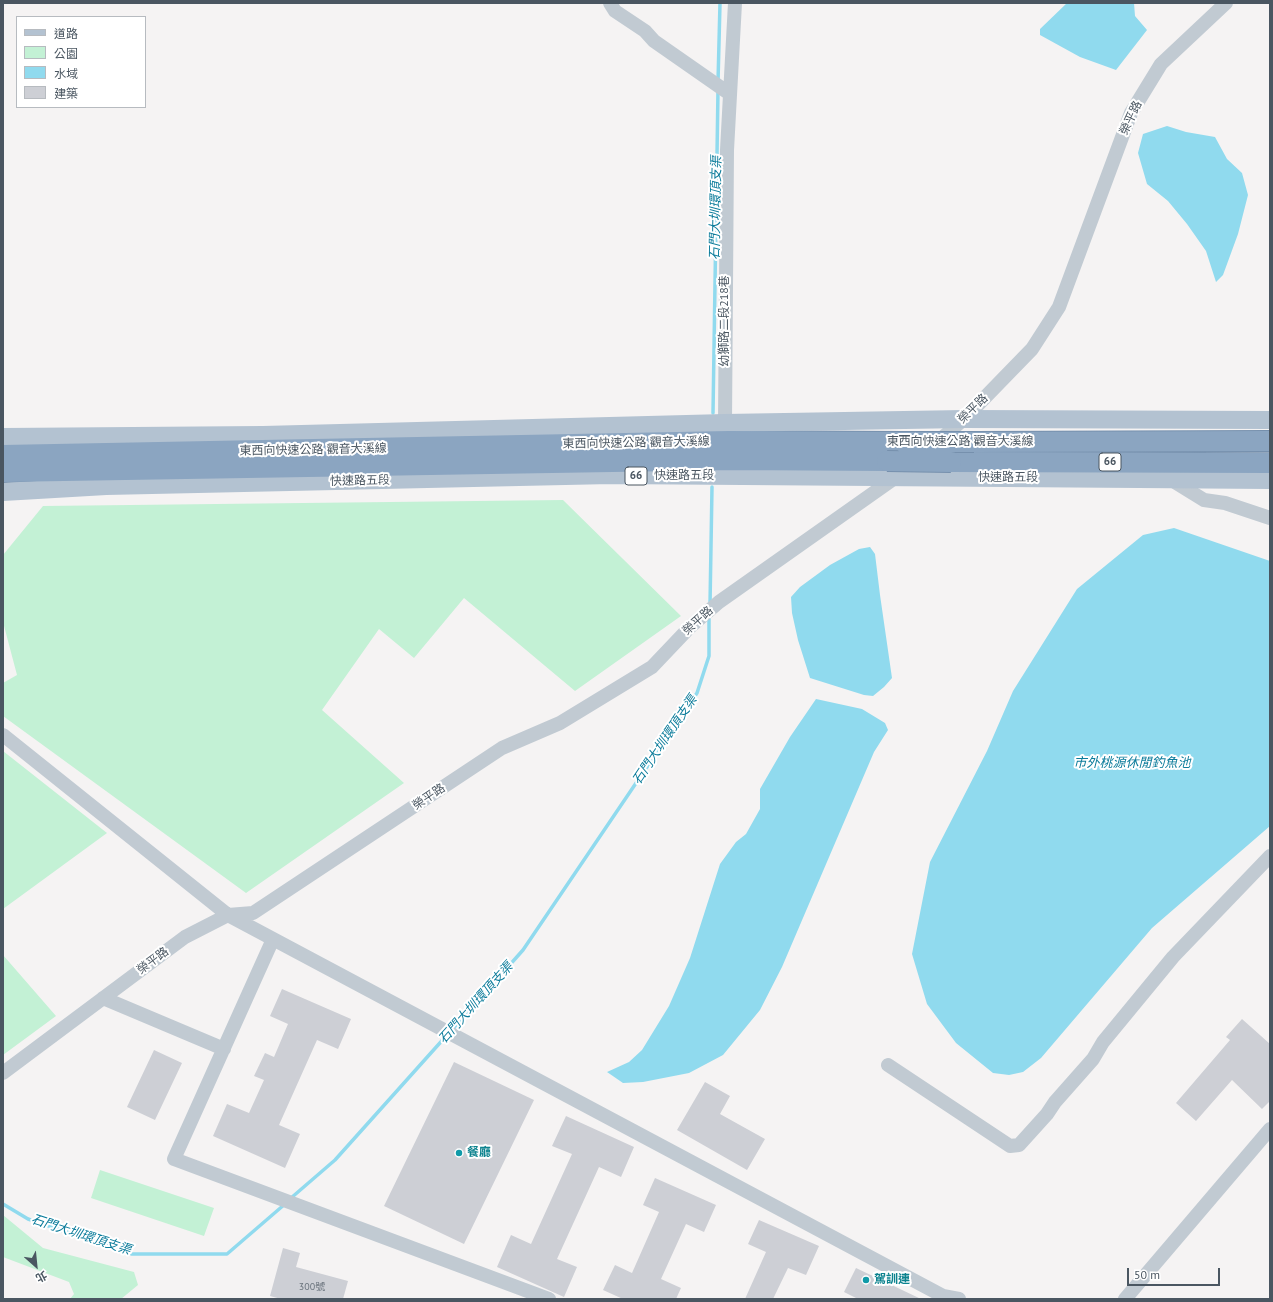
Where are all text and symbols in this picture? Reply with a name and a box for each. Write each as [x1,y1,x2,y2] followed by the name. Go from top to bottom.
[16,16,146,108] legend
[54,26,78,41] text: 道路
[54,46,78,61] text: 公園
[54,66,78,81] text: 水域
[54,86,78,101] text: 建築
[1117,99,1145,137] street label: 榮平路
[707,156,725,260] water label: 石門大圳環頂支渠
[718,275,732,367] street label: 幼獅路二段218巷
[955,391,991,427] street label: 榮平路
[562,435,710,451] street label: 東西向快速公路 觀音大溪線
[886,435,1034,449] street label: 東西向快速公路 觀音大溪線
[239,442,387,458] street label: 東西向快速公路 觀音大溪線
[1099,453,1121,471] road number: 66
[625,467,647,485] road number: 66
[654,469,714,483] street label: 快速路五段
[978,471,1038,485] street label: 快速路五段
[330,473,390,489] street label: 快速路五段
[680,604,716,638] street label: 榮平路
[629,693,701,787] water label: 石門大圳環頂支渠
[1074,755,1190,771] water label: 市外桃源休閒釣魚池
[410,781,448,813] street label: 榮平路
[134,944,172,978] street label: 榮平路
[435,959,517,1047] water label: 石門大圳環頂支渠
[467,1146,491,1160] place label: 餐廳
[454,1148,464,1158] marker: 餐廳
[29,1212,133,1258] water label: 石門大圳環頂支渠
[16,1246,56,1286] north arrow
[1129,1260,1222,1286] scale bar
[1134,1267,1160,1282] text: 50 m
[33,1268,50,1285] text: 北
[874,1273,910,1287] place label: 駕訓連
[861,1275,871,1285] marker: 駕訓連
[299,1281,325,1293] house number: 300號

